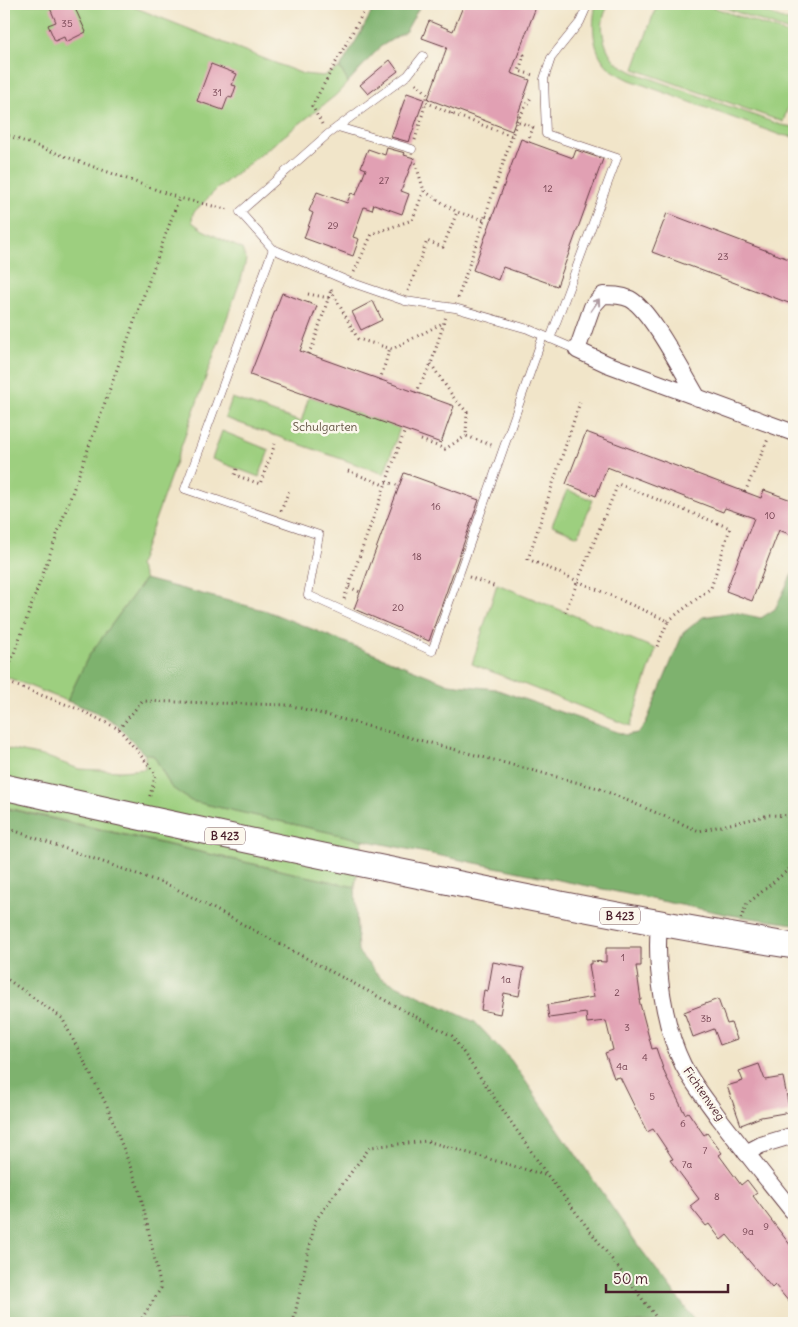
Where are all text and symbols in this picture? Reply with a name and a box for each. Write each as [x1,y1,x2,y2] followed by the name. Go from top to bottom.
[61,17,73,30] house number: 35
[212,86,222,99] house number: 31
[379,174,389,187] house number: 27
[543,182,553,195] house number: 12
[327,219,339,232] house number: 29
[717,250,729,263] house number: 23
[590,298,600,312] one-way arrow
[292,419,358,434] park label: Schulgarten
[431,500,441,513] house number: 16
[765,509,775,522] house number: 10
[412,550,422,563] house number: 18
[392,601,404,614] house number: 20
[205,828,245,844] road number: B 423
[600,908,640,924] road number: B 423
[621,951,625,964] house number: 1
[501,973,511,986] house number: 1a
[614,986,620,999] house number: 2
[700,1012,712,1025] house number: 3b
[624,1021,630,1034] house number: 3
[642,1051,648,1064] house number: 4
[616,1060,628,1073] house number: 4a
[680,1064,728,1124] street label: Fichtenweg
[649,1090,655,1103] house number: 5
[680,1117,686,1130] house number: 6
[703,1144,708,1157] house number: 7
[682,1158,693,1171] house number: 7a
[714,1190,720,1203] house number: 8
[763,1220,769,1233] house number: 9
[742,1225,754,1238] house number: 9a
[606,1262,728,1294] scale bar
[613,1269,648,1288] text: 50 m

